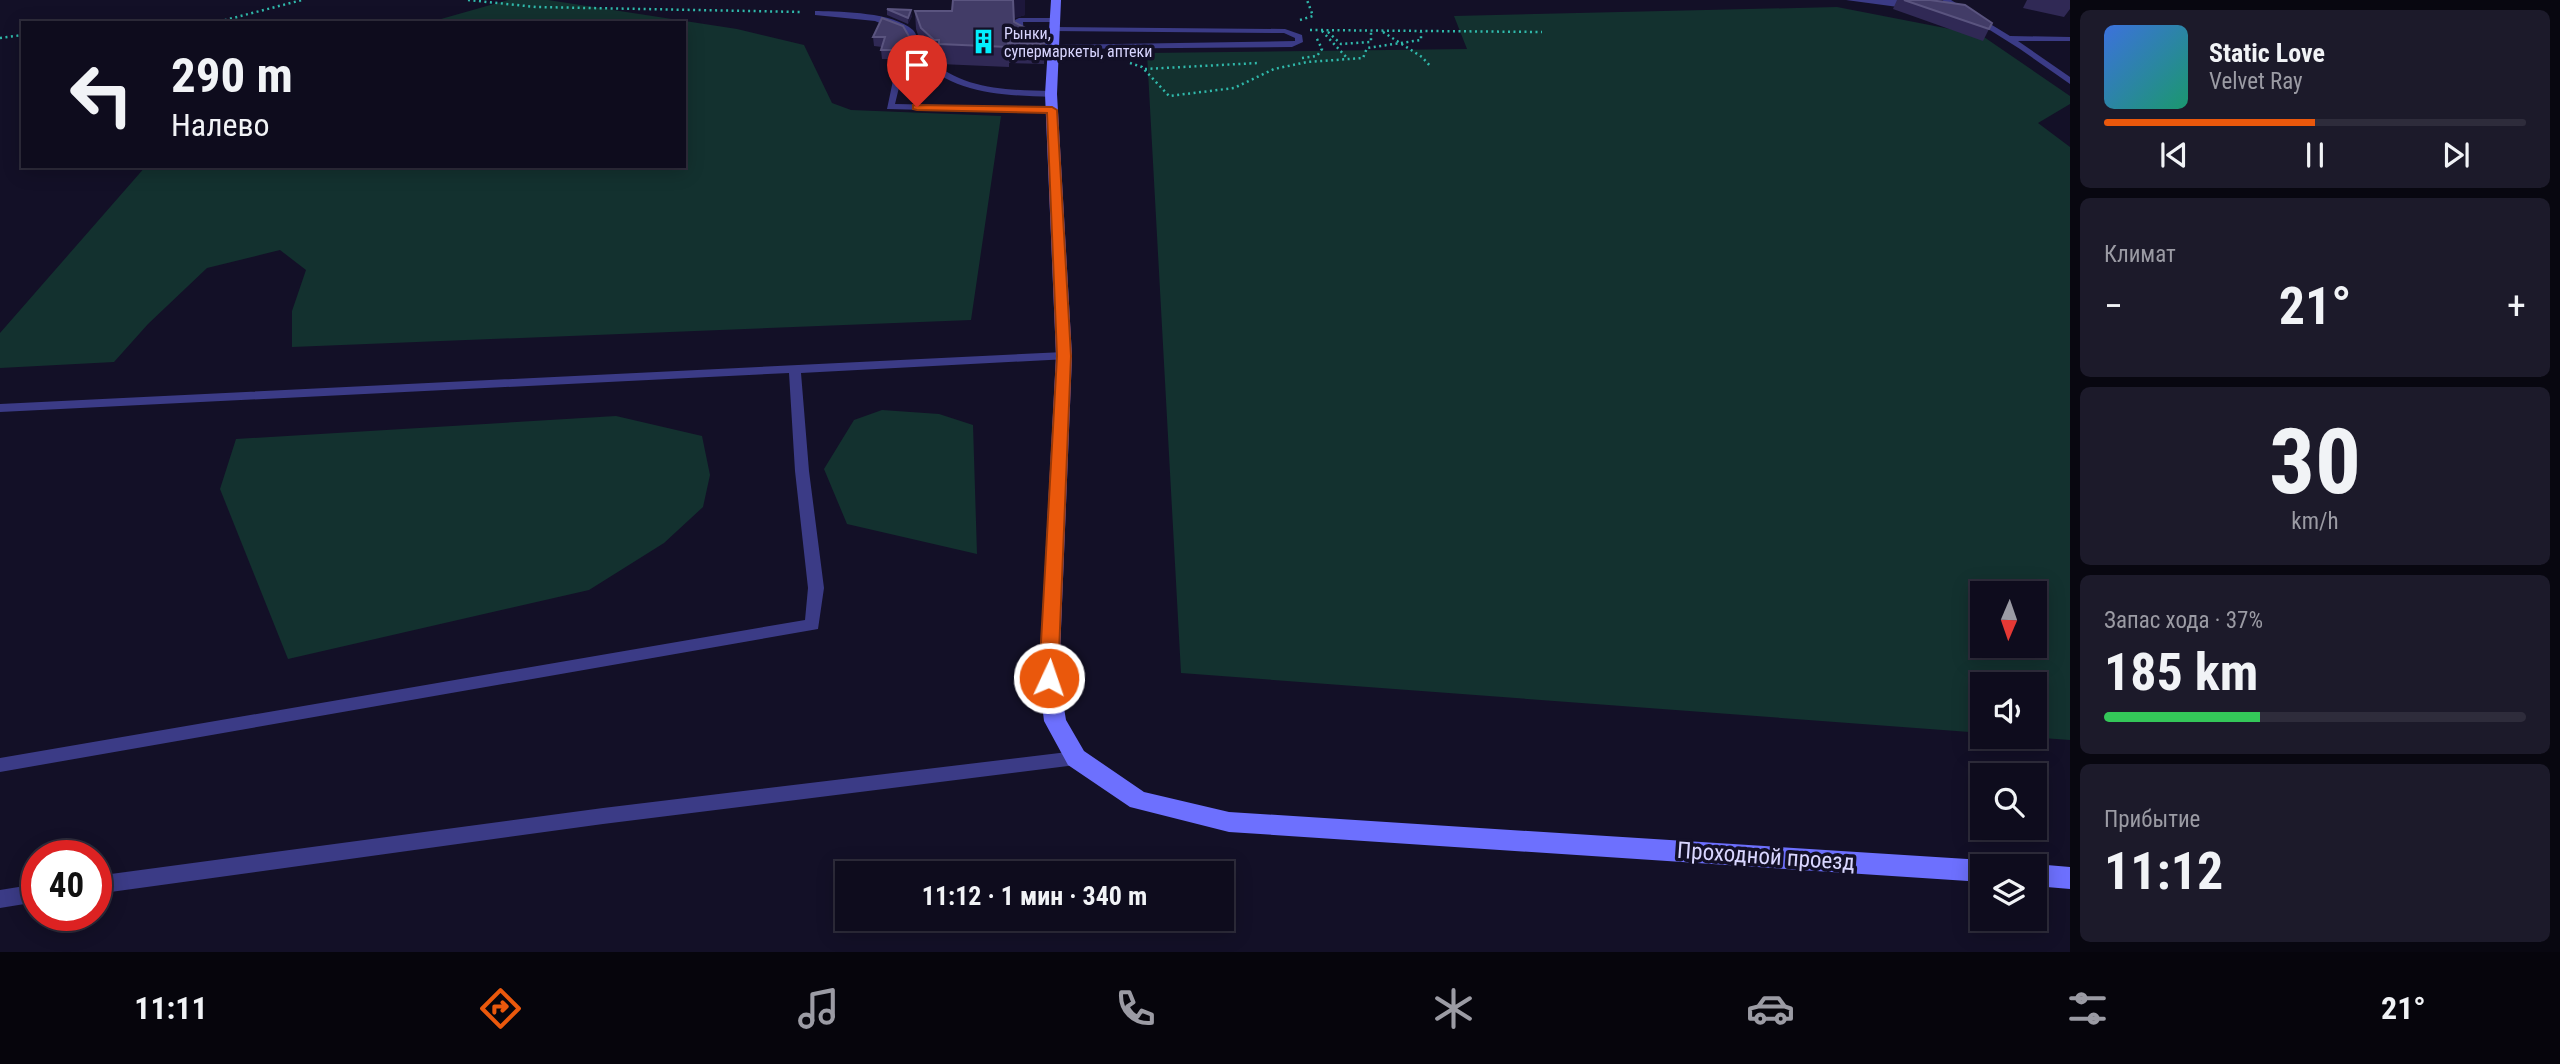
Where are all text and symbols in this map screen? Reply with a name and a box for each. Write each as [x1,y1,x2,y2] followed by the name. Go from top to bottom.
[1004,24,1152,61] place label: Рынки, супермаркеты, аптеки
[970,28,998,56] building icon: Рынки, супермаркеты, аптеки
[887,35,947,107] pin
[2209,38,2325,68] text: Static Love
[898,46,936,84] icon: arrive
[171,47,293,104] text: 290 m
[56,49,147,140] icon: left
[2209,68,2303,95] text: Velvet Ray
[171,106,270,144] text: Налево
[2155,136,2193,174] icon: previous
[2296,136,2334,174] icon: pause
[2437,136,2475,174] icon: next
[2104,241,2176,268] text: Климат
[2279,276,2351,337] text: 21°
[2104,284,2123,328] text: −
[2507,284,2526,328] text: +
[2269,409,2361,515] text: 30
[2291,508,2339,535] text: km/h
[1970,581,2048,658] north arrow
[1970,581,2047,931] map controls
[2104,607,2263,634] text: Запас хода · 37%
[1012,641,1086,715] position arrow
[2104,642,2258,703] text: 185 km
[1970,672,2047,749] button: sound
[1970,763,2047,840] button: search
[2104,806,2200,833] text: Прибытие
[1676,837,1856,876] street label: Проходной проезд
[21,840,112,931] speed limit sign: 40
[2104,841,2223,902] text: 11:12
[1970,854,2047,931] button: layers
[922,881,1147,911] text: 11:12 · 1 мин · 340 m
[476,984,525,1033] icon: directions
[794,984,843,1033] icon: music
[1111,984,1160,1033] icon: phone
[1429,984,1478,1033] icon: climate
[1746,984,1795,1033] icon: car
[2063,984,2112,1033] icon: filters
[134,989,208,1027] text: 11:11
[2381,989,2426,1027] text: 21°

